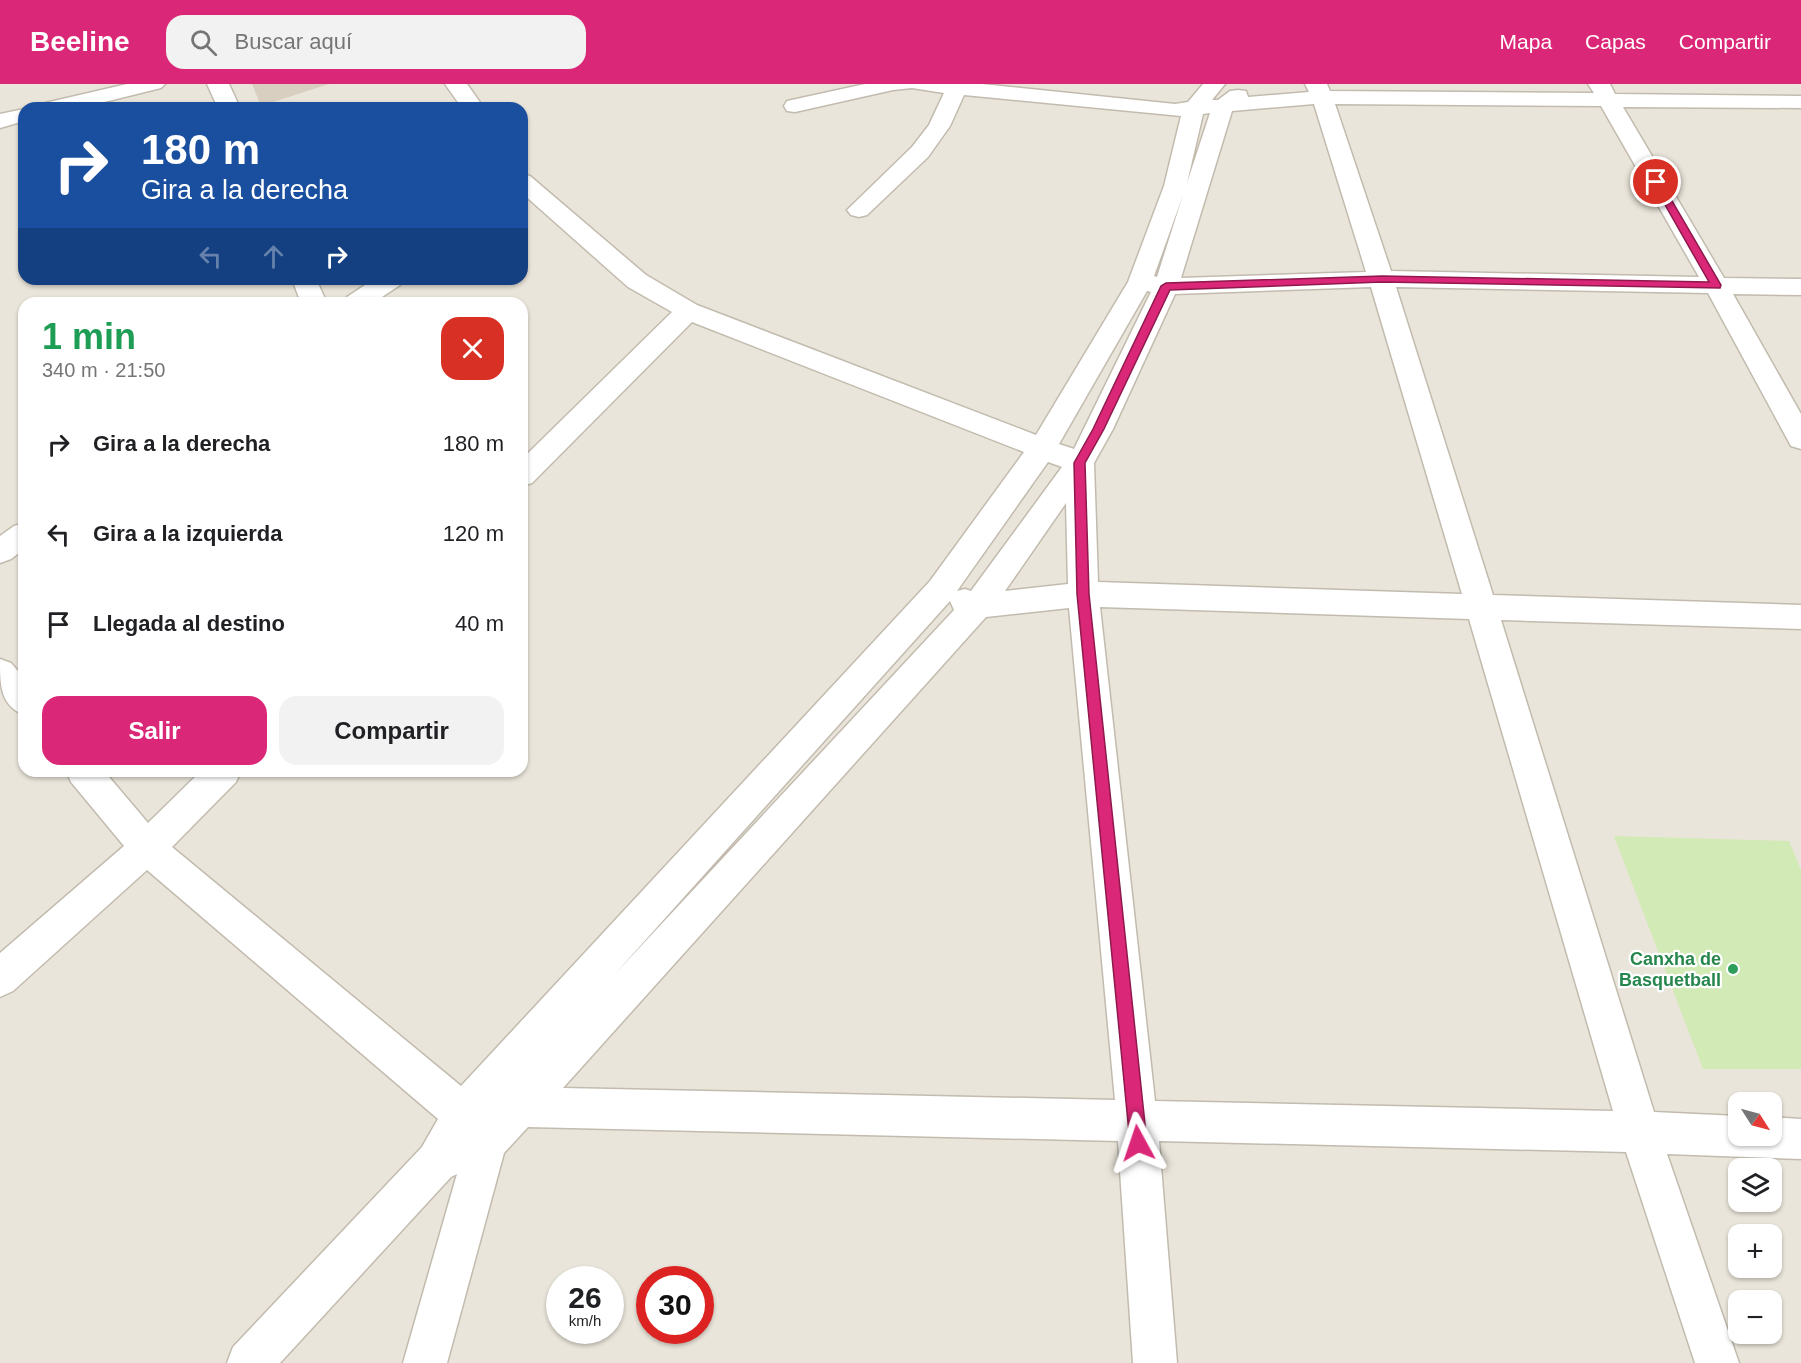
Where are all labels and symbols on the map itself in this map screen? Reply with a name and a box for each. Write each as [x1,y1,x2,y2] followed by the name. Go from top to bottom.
[1630,156,1681,207] pin
[1619,949,1721,990] place label: Canxha de Basquetball
[1726,962,1740,976] marker: Canxha de Basquetball
[1728,1092,1782,1146] north arrow
[1106,1111,1170,1175] position arrow
[636,1266,714,1344] speed limit sign: 30

